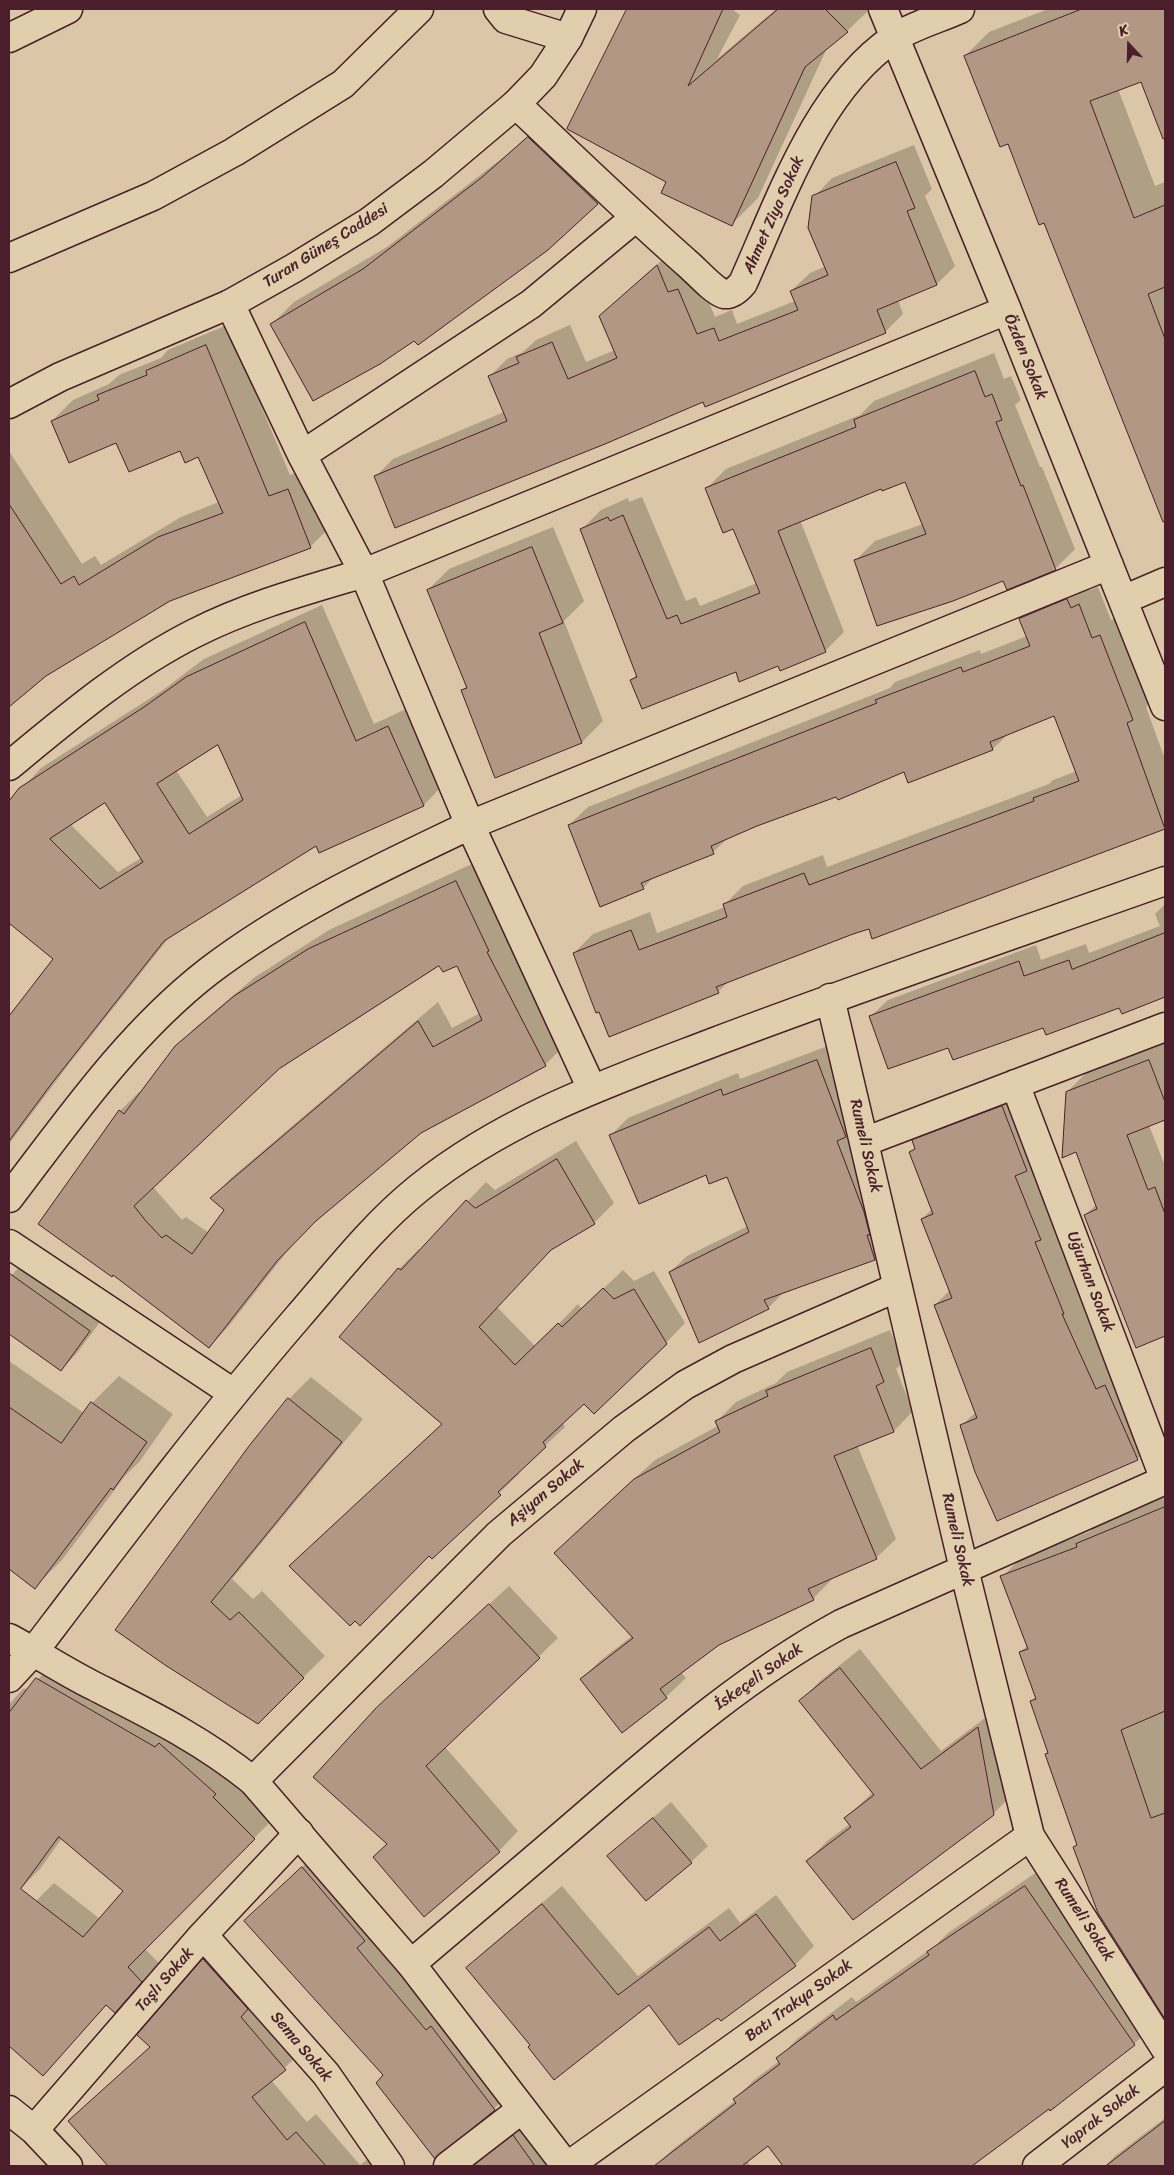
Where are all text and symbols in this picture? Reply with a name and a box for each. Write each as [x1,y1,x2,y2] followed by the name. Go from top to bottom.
[1115,17,1132,44] text: K
[1104,20,1154,70] north arrow
[739,153,809,277] street label: Ahmet Ziya Sokak
[260,200,392,292] street label: Turan Güneş Caddesi
[999,311,1051,403] street label: Özden Sokak
[845,1097,885,1195] street label: Rumeli Sokak
[1062,1229,1118,1335] street label: Uğurhan Sokak
[504,1455,588,1531] street label: Aşiyan Sokak
[937,1491,977,1589] street label: Rumeli Sokak
[711,1640,807,1714] street label: İskeçeli Sokak
[1050,1875,1118,1965] street label: Rumeli Sokak
[132,1944,198,2016] street label: Taşlı Sokak
[742,1956,856,2046] street label: Batı Trakya Sokak
[266,2008,336,2086] street label: Sema Sokak
[1058,2080,1144,2154] street label: Yaprak Sokak

